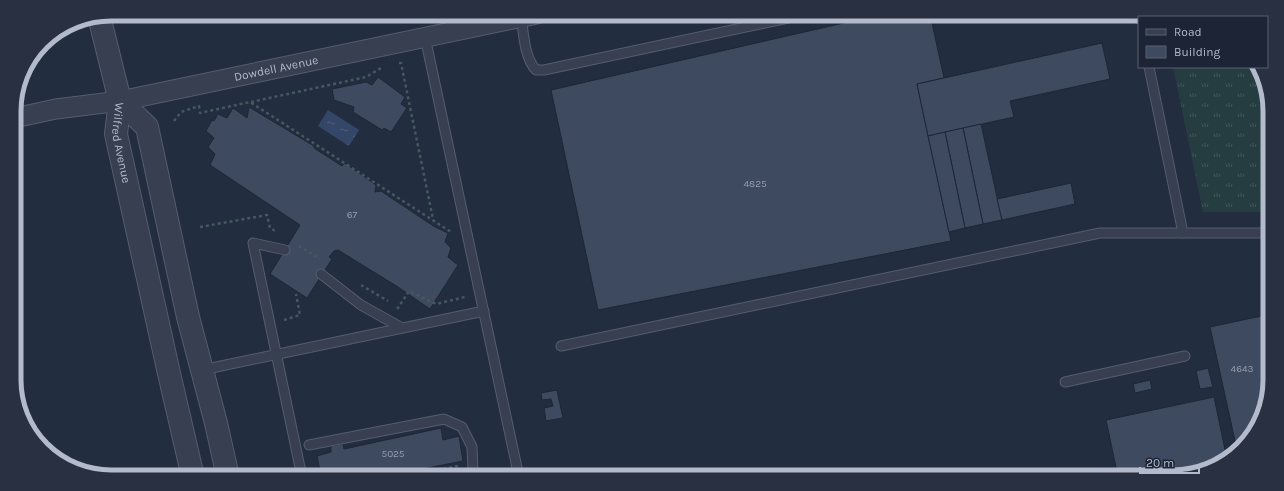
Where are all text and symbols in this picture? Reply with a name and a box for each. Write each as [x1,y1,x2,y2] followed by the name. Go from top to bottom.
[1138,16,1268,68] legend
[1174,25,1202,39] text: Road
[1174,45,1221,59] text: Building
[233,53,320,84] street label: Dowdell Avenue
[109,102,134,184] street label: Wilfred Avenue
[743,178,767,190] house number: 4825
[347,209,358,221] house number: 67
[1231,363,1253,375] house number: 4643
[381,448,405,460] house number: 5025
[1140,449,1199,475] scale bar
[1146,456,1174,470] text: 20 m

